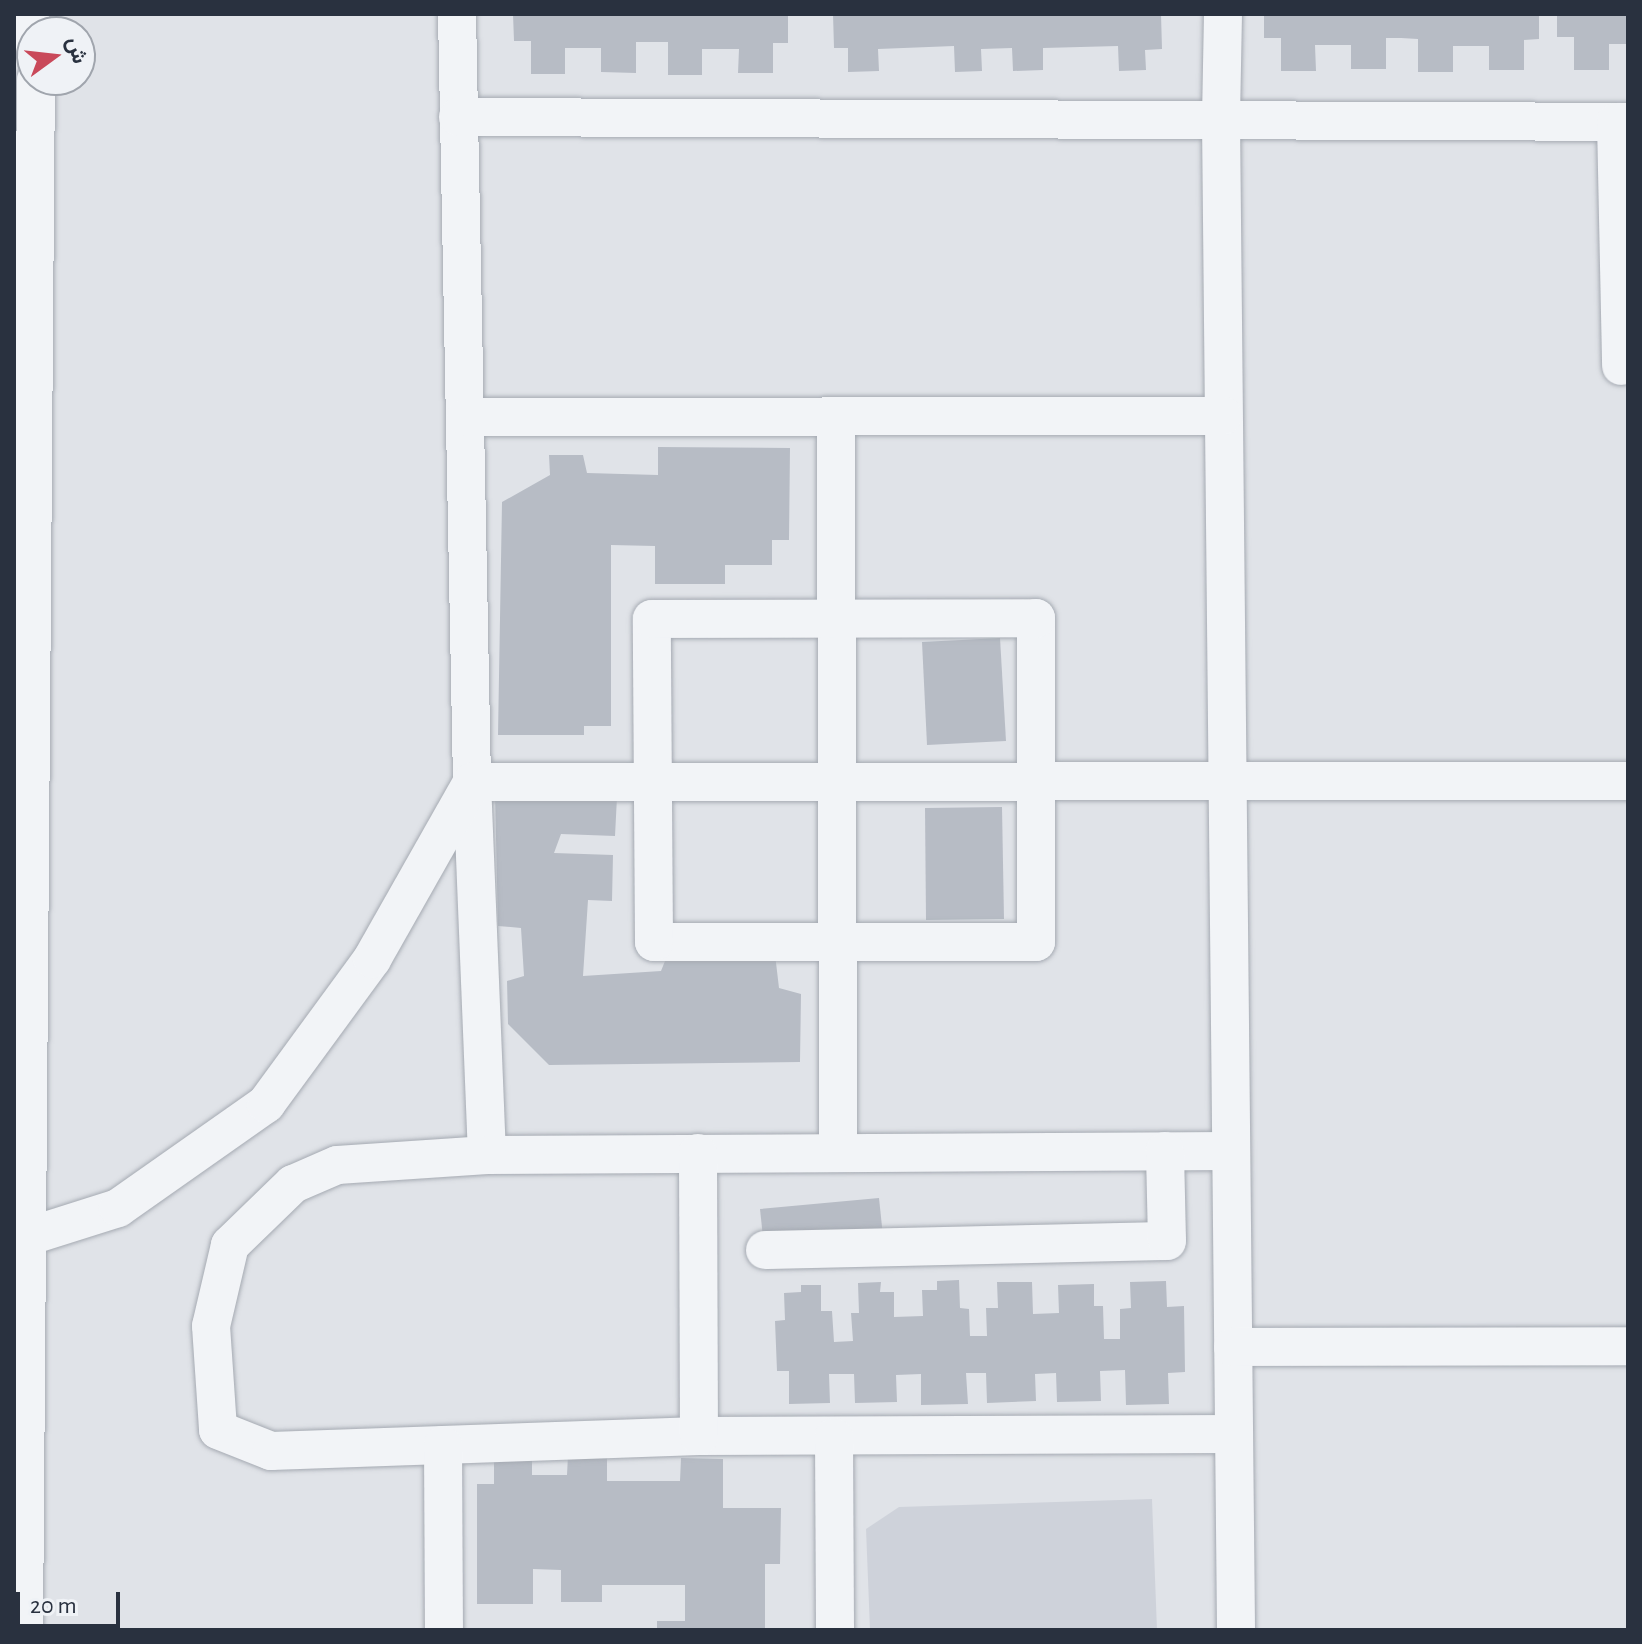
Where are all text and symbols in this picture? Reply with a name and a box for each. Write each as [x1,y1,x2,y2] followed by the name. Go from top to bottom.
[16,16,96,96] north arrow
[63,35,91,66] text: ش
[20,1576,124,1626] scale bar
[30,1594,77,1618] text: 20 m

